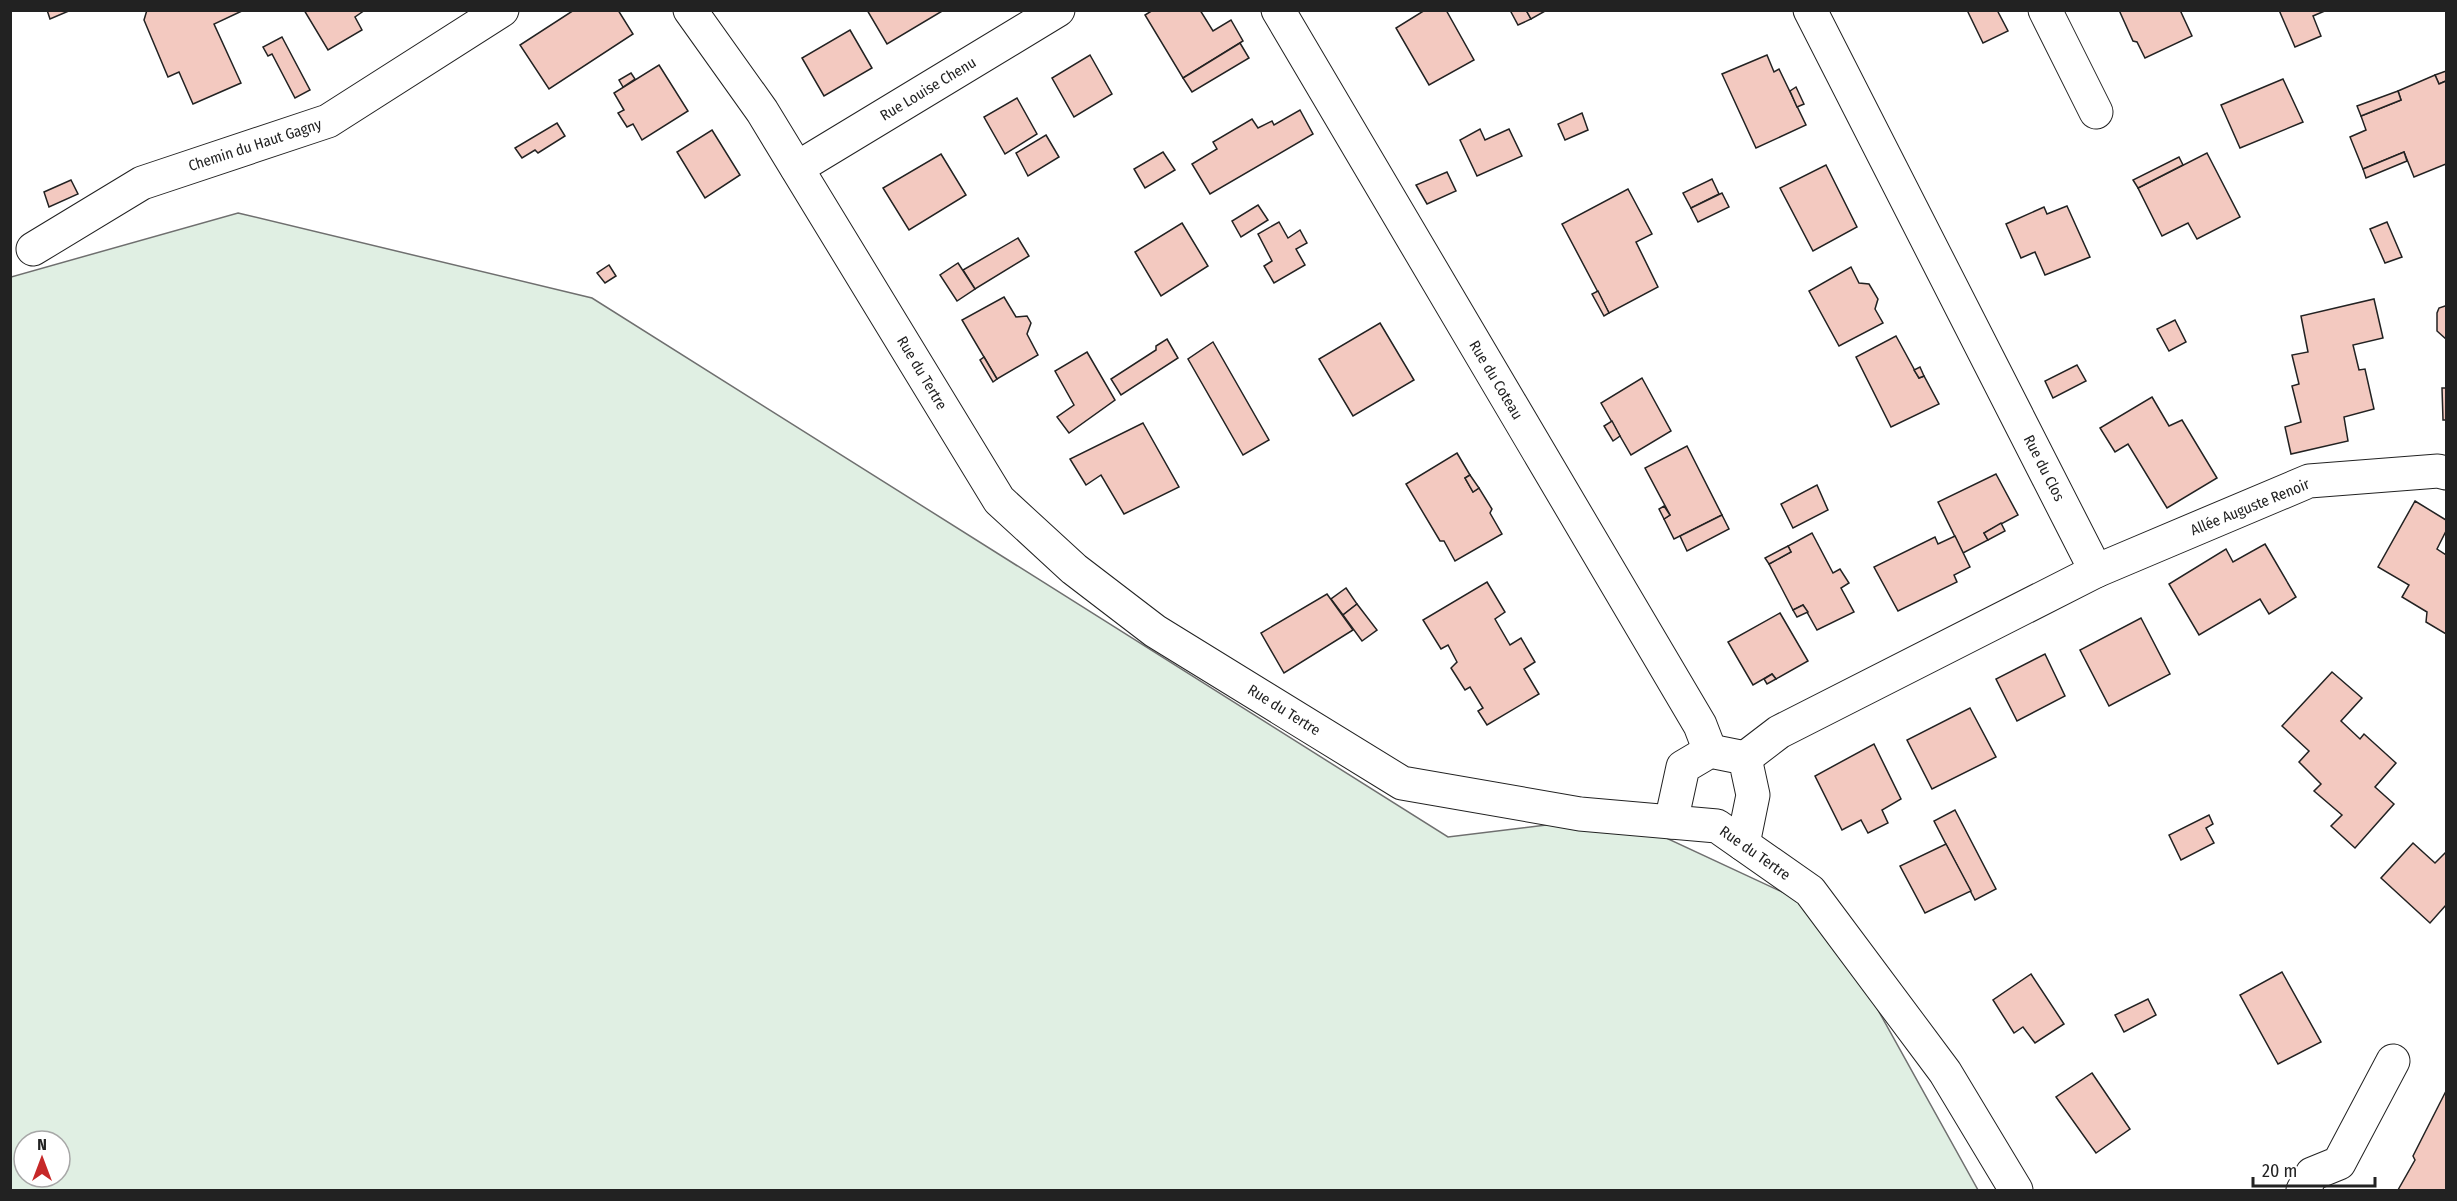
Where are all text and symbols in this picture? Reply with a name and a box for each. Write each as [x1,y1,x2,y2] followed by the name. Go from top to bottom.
[877,53,979,125] street label: Rue Louise Chenu
[186,115,324,175] street label: Chemin du Haut Gagny
[893,333,951,413] street label: Rue du Tertre
[1465,337,1527,423] street label: Rue du Coteau
[2020,432,2068,504] street label: Rue du Clos
[2188,475,2313,539] street label: Allée Auguste Renoir
[1244,681,1324,739] street label: Rue du Tertre
[1716,822,1794,884] street label: Rue du Tertre
[12,1129,72,1189] north arrow
[37,1135,47,1154] text: N
[2253,1150,2374,1188] scale bar
[2262,1160,2297,1182] text: 20 m

